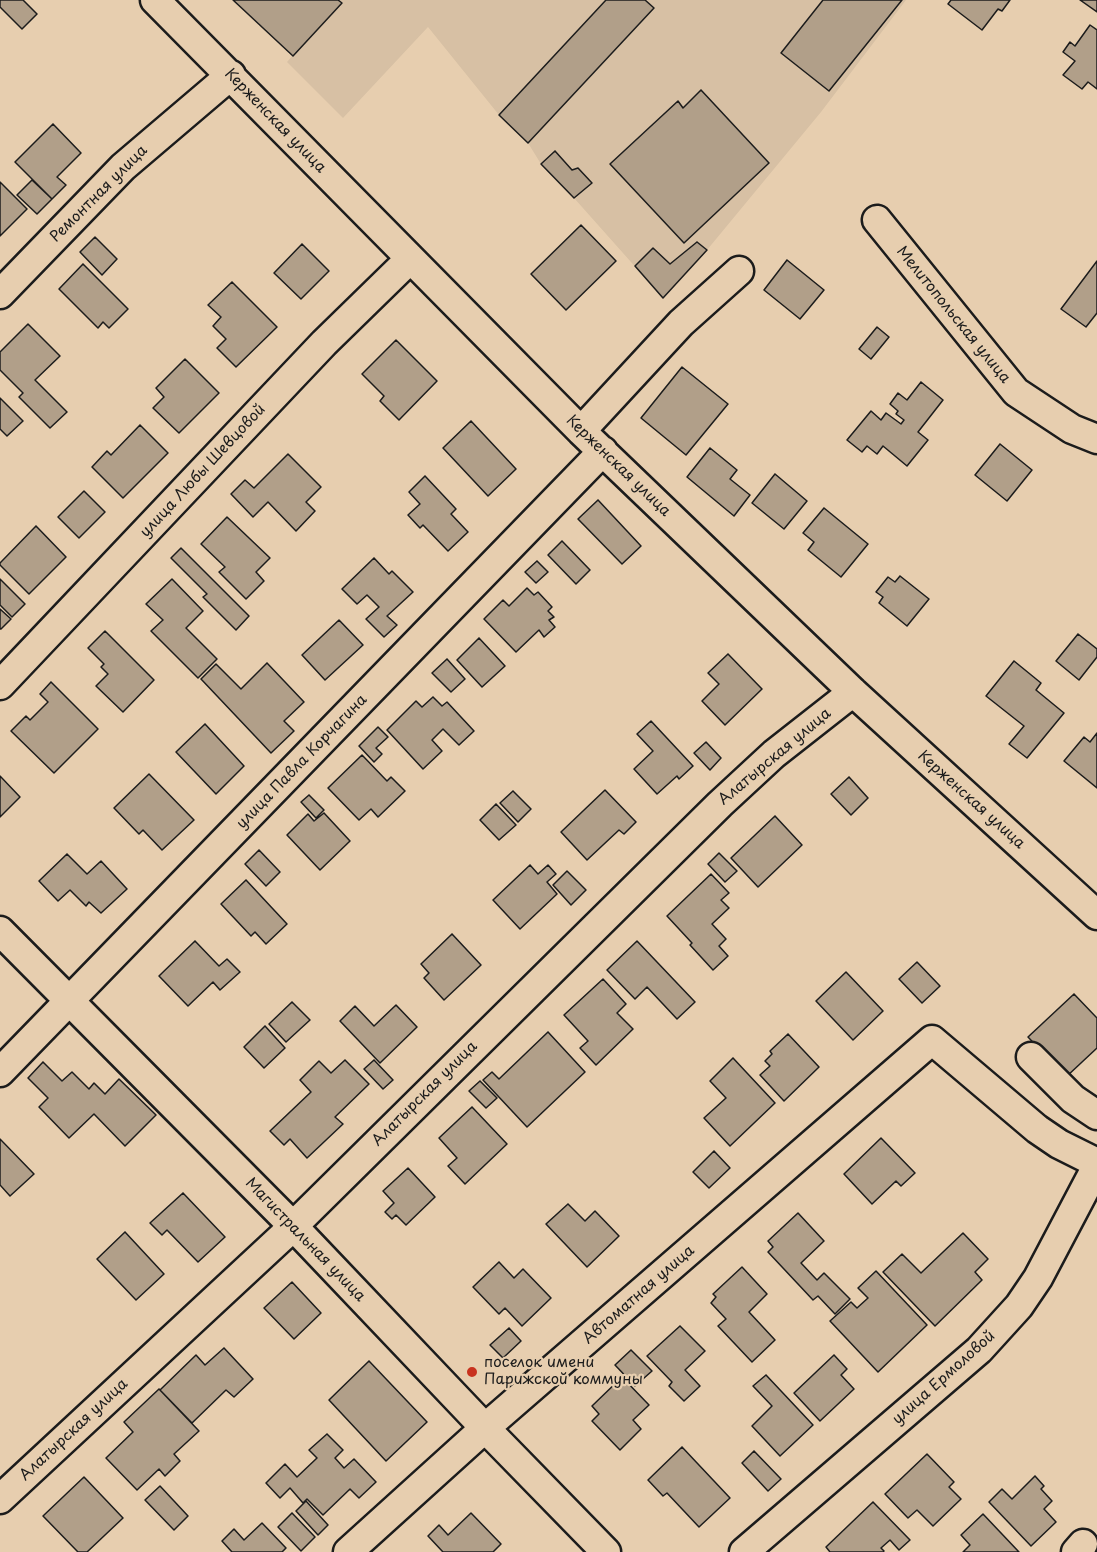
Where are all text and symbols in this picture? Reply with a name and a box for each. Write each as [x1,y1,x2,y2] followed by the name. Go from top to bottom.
[221,65,329,177] street label: Керженская улица
[47,142,151,246] street label: Ремонтная улица
[892,243,1014,387] street label: Мелитопольская улица
[137,401,269,541] street label: улица Любы Шевцовой
[562,412,674,520] street label: Керженская улица
[233,691,371,833] street label: улица Павла Корчагина
[715,705,835,809] street label: Алатырская улица
[914,747,1028,853] street label: Керженская улица
[369,1038,481,1150] street label: Алатырская улица
[241,1174,369,1306] street label: Магистральная улица
[580,1242,698,1348] street label: Автоматная улица
[889,1327,999,1429] street label: улица Ермоловой
[484,1354,643,1389] place label: поселок имени Парижской коммуны
[465,1365,479,1379] marker: поселок имени Парижской коммуны
[16,1375,132,1485] street label: Алатырская улица

